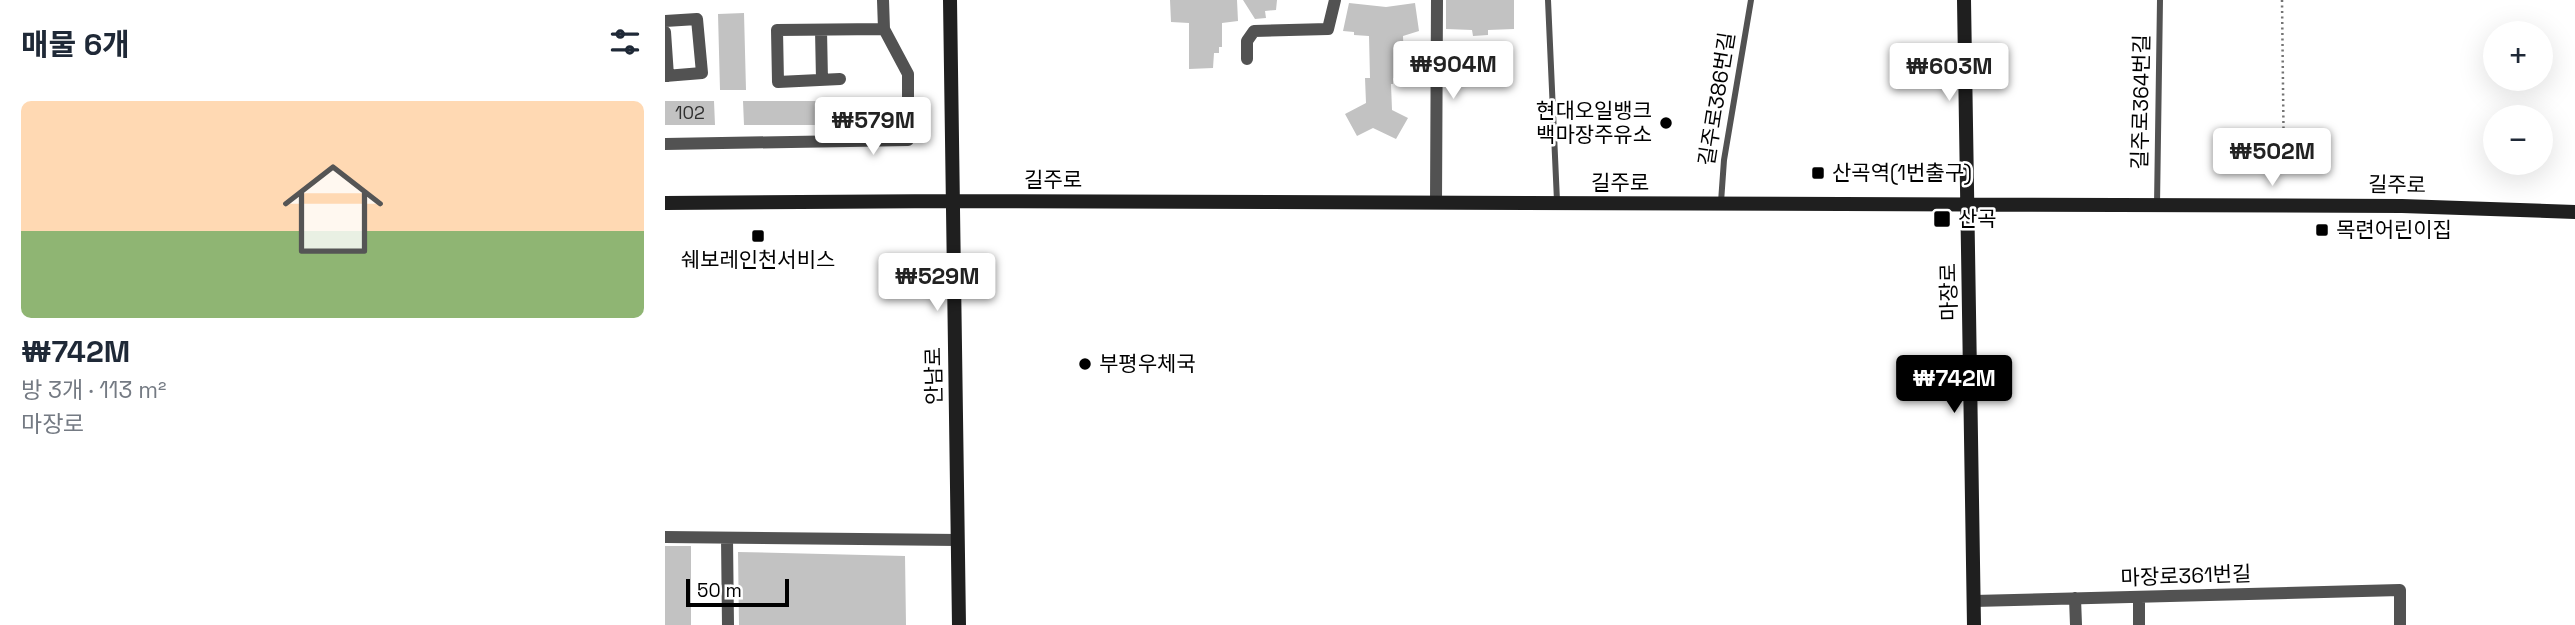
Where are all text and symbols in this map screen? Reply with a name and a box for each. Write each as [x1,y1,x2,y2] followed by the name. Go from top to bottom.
[2483,21,2553,175] map controls
[2483,21,2553,91] button: +
[606,23,644,61] icon: filters
[21,25,130,64] text: 매물 6개
[1693,30,1740,168] street label: 길주로386번길
[2126,34,2155,170] street label: 길주로364번길
[1404,42,1502,101] pin: ₩904M
[1900,43,1998,103] pin: ₩603M
[1409,49,1497,79] text: ₩904M
[1906,51,1992,81] text: ₩603M
[824,97,922,157] pin: ₩579M
[1536,97,1652,148] place label: 현대오일뱅크 백마장주유소
[675,101,705,124] house number: 102
[831,105,915,135] text: ₩579M
[2483,105,2553,175] button: −
[1658,115,1674,131] marker: 현대오일뱅크 백마장주유소
[2223,128,2321,188] pin: ₩502M
[2229,136,2315,166] text: ₩502M
[270,146,396,272] icon: home
[1832,159,1972,186] place label: 산곡역(1번출구)
[1810,165,1826,181] marker: 산곡역(1번출구)
[1024,166,1082,193] street label: 길주로
[1591,169,1649,196] street label: 길주로
[2368,170,2426,199] street label: 길주로
[1958,205,1997,232] place label: 산곡
[1932,209,1952,229] marker: 산곡
[2336,216,2452,243] place label: 목련어린이집
[2314,222,2330,238] marker: 목련어린이집
[750,228,766,244] marker: 쉐보레인천서비스
[681,246,835,273] place label: 쉐보레인천서비스
[888,254,986,313] pin: ₩529M
[894,261,980,291] text: ₩529M
[1934,263,1963,321] street label: 마장로
[21,332,130,371] text: ₩742M
[919,347,948,405] street label: 안남로
[1099,350,1196,377] place label: 부평우체국
[1077,356,1093,372] marker: 부평우체국
[1905,356,2003,415] pin: ₩742M
[1912,363,1996,393] text: ₩742M
[21,375,166,405] text: 방 3개 · 113 m²
[21,409,84,439] text: 마장로
[2120,560,2252,591] street label: 마장로361번길
[686,576,789,608] scale bar
[697,578,742,603] text: 50 m

